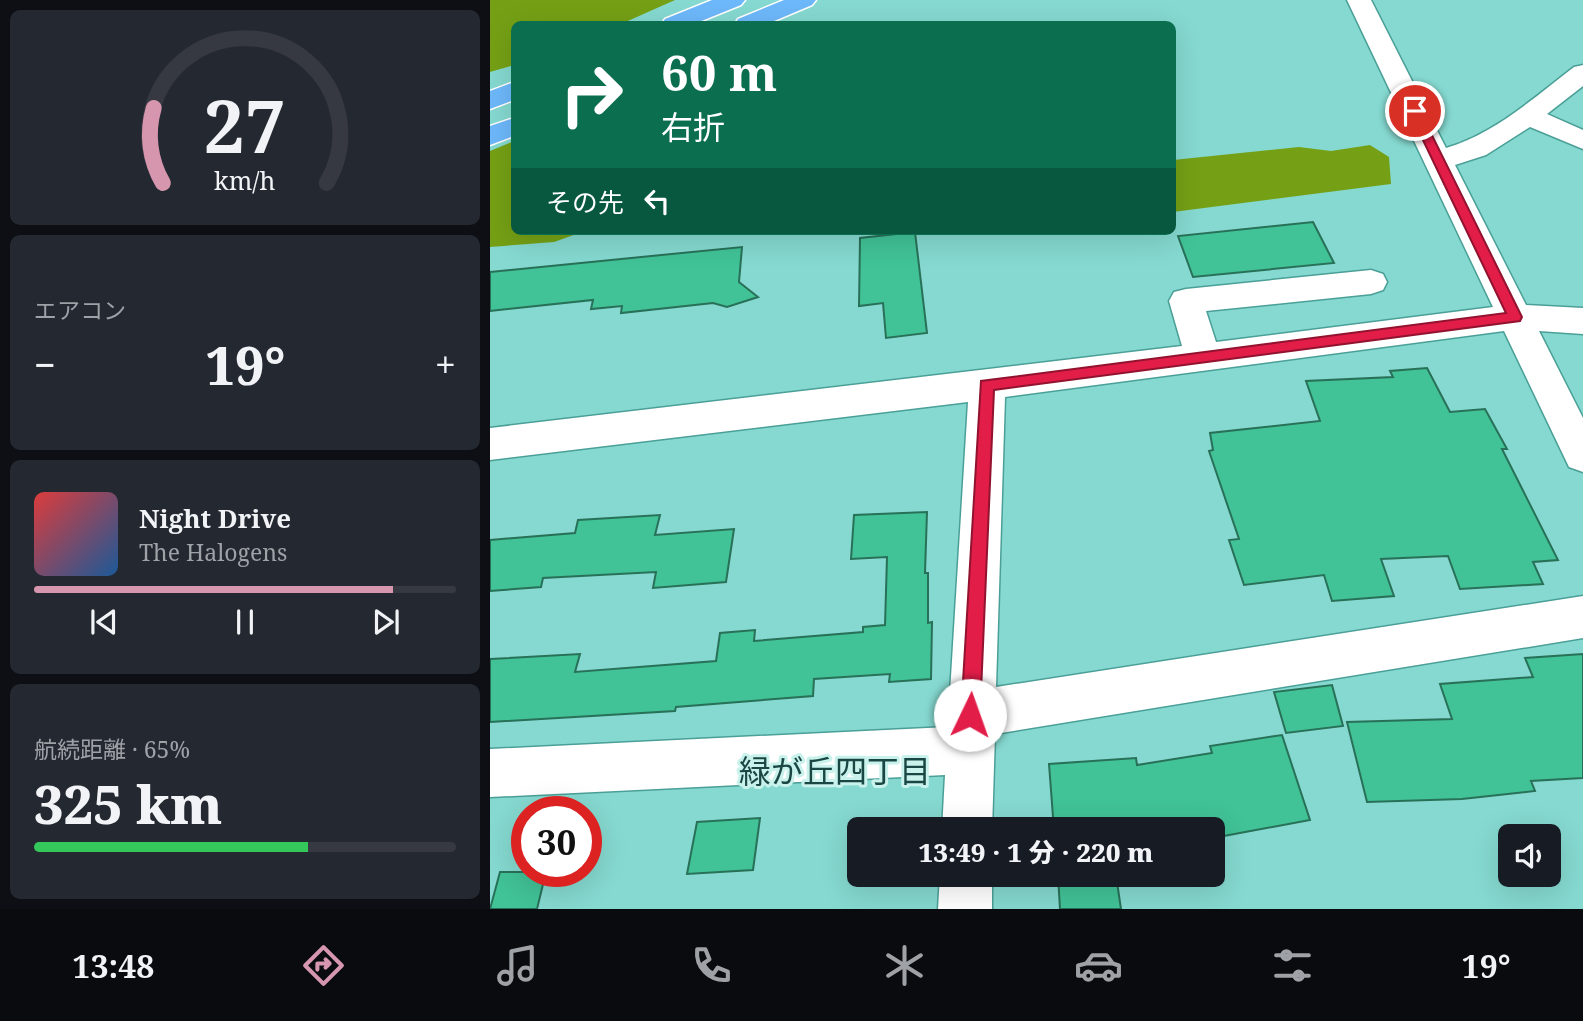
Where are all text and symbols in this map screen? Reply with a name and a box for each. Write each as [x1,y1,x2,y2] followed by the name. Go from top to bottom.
[661,39,777,105] text: 60 m
[546,49,637,140] icon: right
[204,76,286,175] text: 27
[1385,81,1445,141] pin
[1396,92,1434,130] icon: arrive
[661,105,725,148] text: 右折
[214,163,276,197] text: km/h
[638,182,676,220] icon: left
[546,184,624,220] text: その先
[34,294,126,326] text: エアコン
[205,329,285,400] text: 19°
[34,338,56,390] text: −
[435,338,456,390] text: +
[139,500,291,536] text: Night Drive
[139,536,287,568] text: The Halogens
[85,603,123,641] icon: previous
[226,603,264,641] icon: pause
[367,603,405,641] icon: next
[933,678,1007,752] position arrow
[34,733,190,765] text: 航続距離 · 65%
[739,749,931,792] district label: 緑が丘四丁目
[34,768,222,839] text: 325 km
[511,796,602,887] speed limit sign: 30
[1498,824,1561,887] map controls
[1498,824,1561,887] button: sound
[919,834,1153,870] text: 13:49 · 1 分 · 220 m
[299,941,348,990] icon: directions
[493,941,542,990] icon: music
[687,941,736,990] icon: phone
[880,941,929,990] icon: climate
[1074,941,1123,990] icon: car
[1268,941,1317,990] icon: filters
[72,944,154,987] text: 13:48
[1462,944,1511,987] text: 19°

